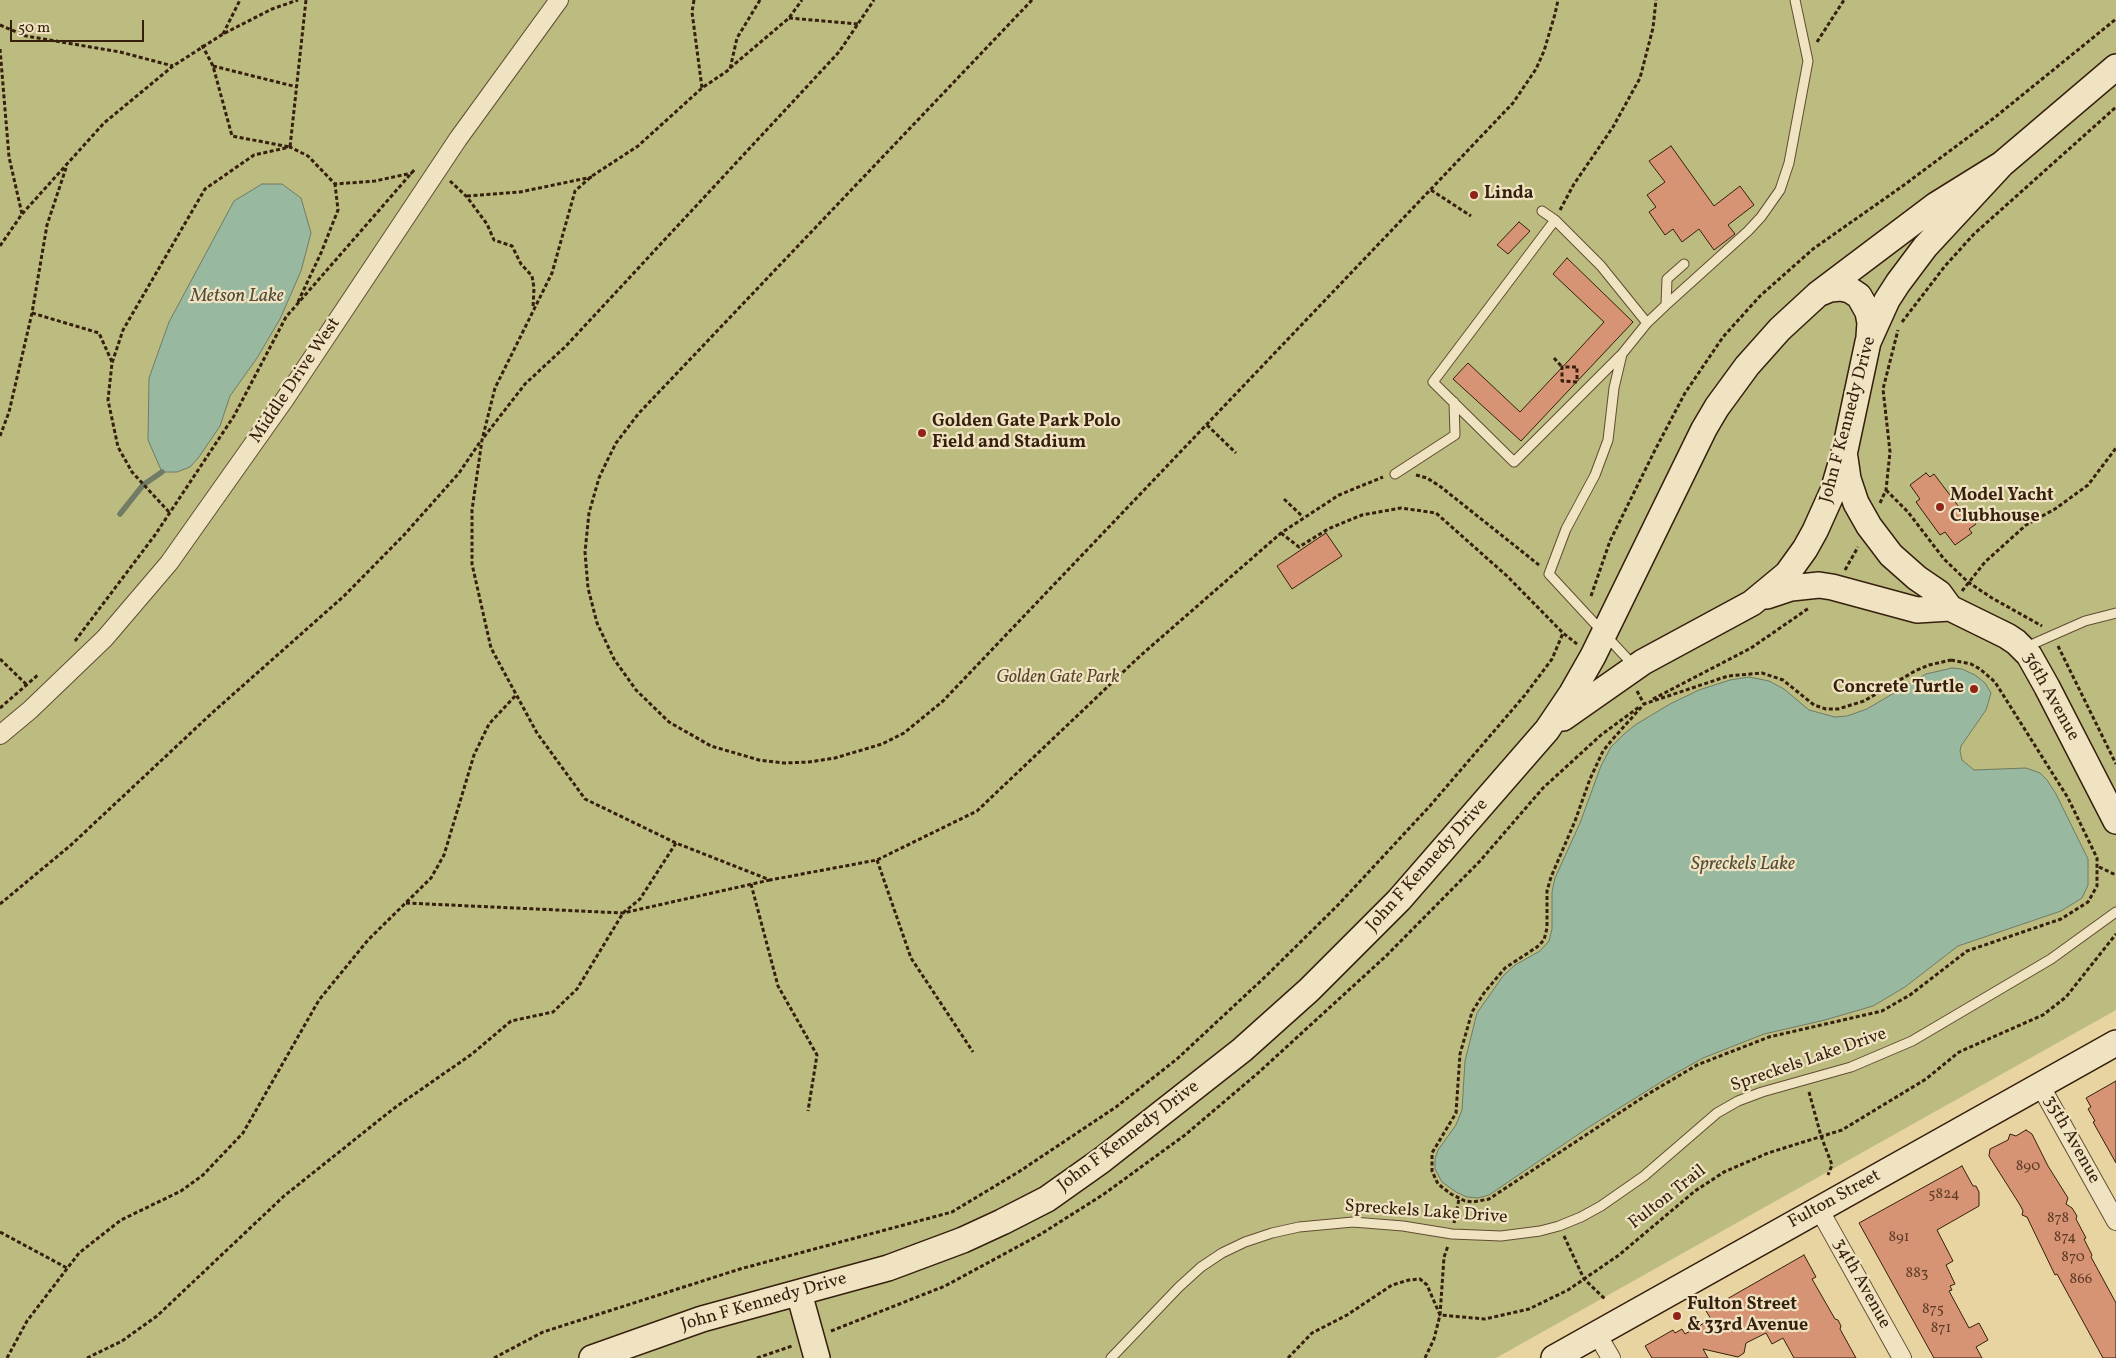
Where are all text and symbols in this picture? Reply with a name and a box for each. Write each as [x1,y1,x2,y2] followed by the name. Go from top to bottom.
[12,10,146,42] scale bar
[18,18,50,39] text: 50 m
[1484,184,1534,206] place label: Linda
[1468,189,1480,201] marker: Linda
[190,287,284,309] water label: Metson Lake
[246,314,346,448] street label: Middle Drive West
[1816,334,1882,506] street label: John F Kennedy Drive
[932,412,1121,454] place label: Golden Gate Park Polo Field and Stadium
[916,427,928,439] marker: Golden Gate Park Polo Field and Stadium
[1950,486,2054,528] place label: Model Yacht Clubhouse
[1934,501,1946,513] marker: Model Yacht Clubhouse
[2017,649,2083,745] street label: 36th Avenue
[996,668,1120,690] park label: Golden Gate Park
[1833,678,1964,700] place label: Concrete Turtle
[1968,683,1980,695] marker: Concrete Turtle
[1363,795,1493,937] street label: John F Kennedy Drive
[1691,855,1795,877] water label: Spreckels Lake
[1728,1024,1890,1098] street label: Spreckels Lake Drive
[1054,1077,1204,1197] street label: John F Kennedy Drive
[2038,1092,2104,1188] street label: 35th Avenue
[2016,1158,2040,1176] house number: 890
[1625,1161,1711,1235] street label: Fulton Trail
[1785,1166,1885,1234] street label: Fulton Street
[1928,1186,1960,1204] house number: 5824
[1344,1197,1508,1229] street label: Spreckels Lake Drive
[2047,1210,2069,1228] house number: 878
[1888,1229,1910,1247] house number: 891
[2054,1229,2076,1247] house number: 874
[1827,1235,1895,1333] street label: 34th Avenue
[2061,1249,2085,1267] house number: 870
[1906,1265,1928,1283] house number: 883
[679,1269,849,1337] street label: John F Kennedy Drive
[2070,1271,2092,1289] house number: 866
[1687,1295,1808,1338] place label: Fulton Street & 33rd Avenue
[1922,1301,1944,1319] house number: 875
[1671,1310,1683,1322] marker: Fulton Street & 33rd Avenue
[1931,1320,1951,1338] house number: 871

